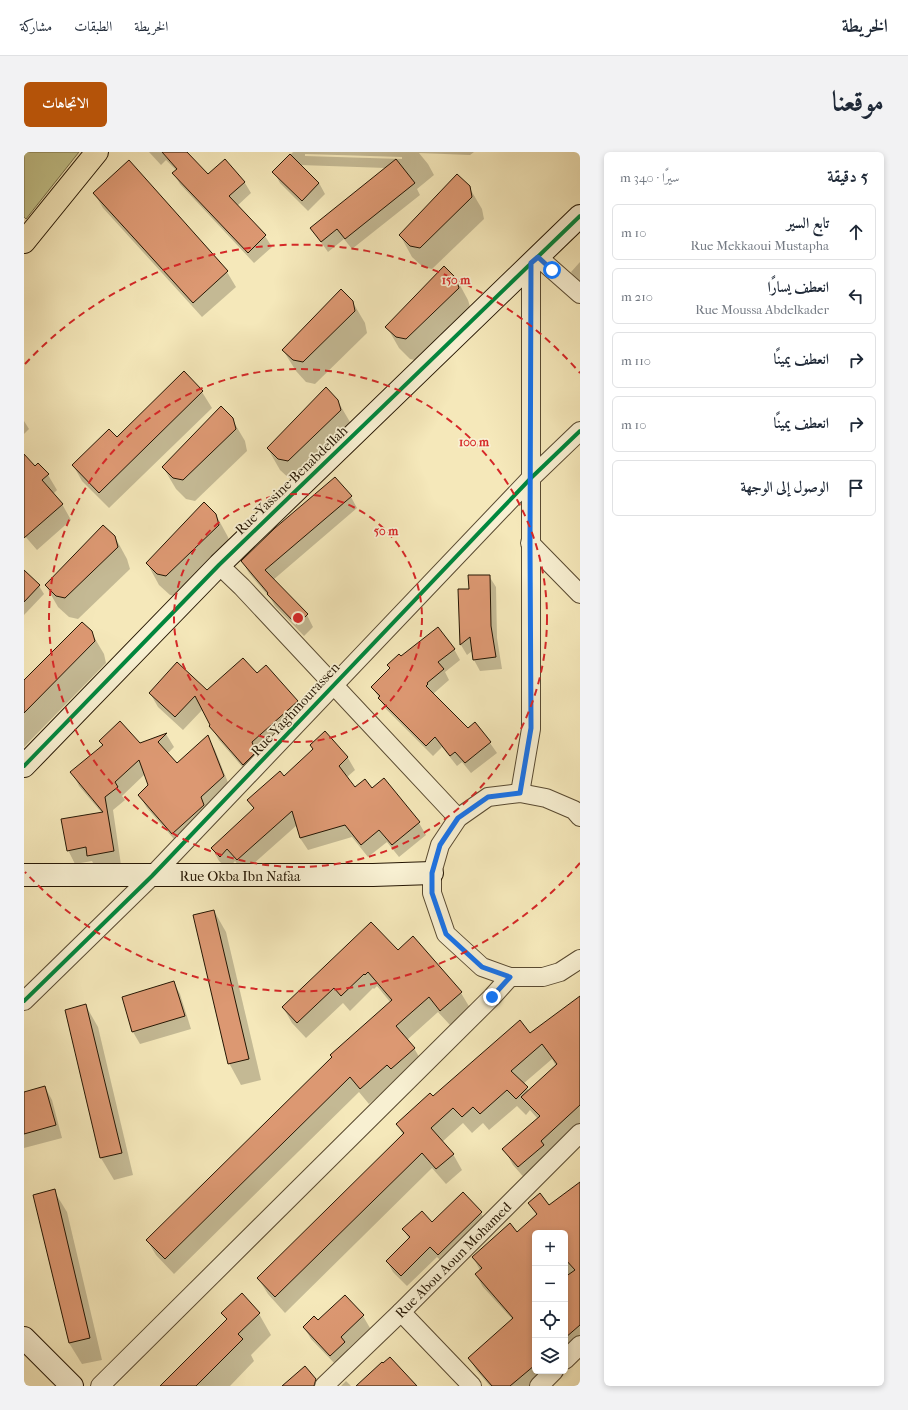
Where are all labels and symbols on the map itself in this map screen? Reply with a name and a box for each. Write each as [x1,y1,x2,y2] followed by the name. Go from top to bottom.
[543,261,561,279] route start
[442,273,471,287] text: 150 m
[232,422,351,538] street label: Rue Yassine Benabdellah
[459,435,490,449] text: 100 m
[374,524,399,538] text: 50 m
[291,611,305,625] centre of rings
[247,659,343,760] street label: Rue Yaghmourassen
[180,868,301,885] street label: Rue Okba Ibn Nafaa
[483,988,501,1006] route end
[392,1199,515,1322] street label: Rue Abou Aoun Mohamed

